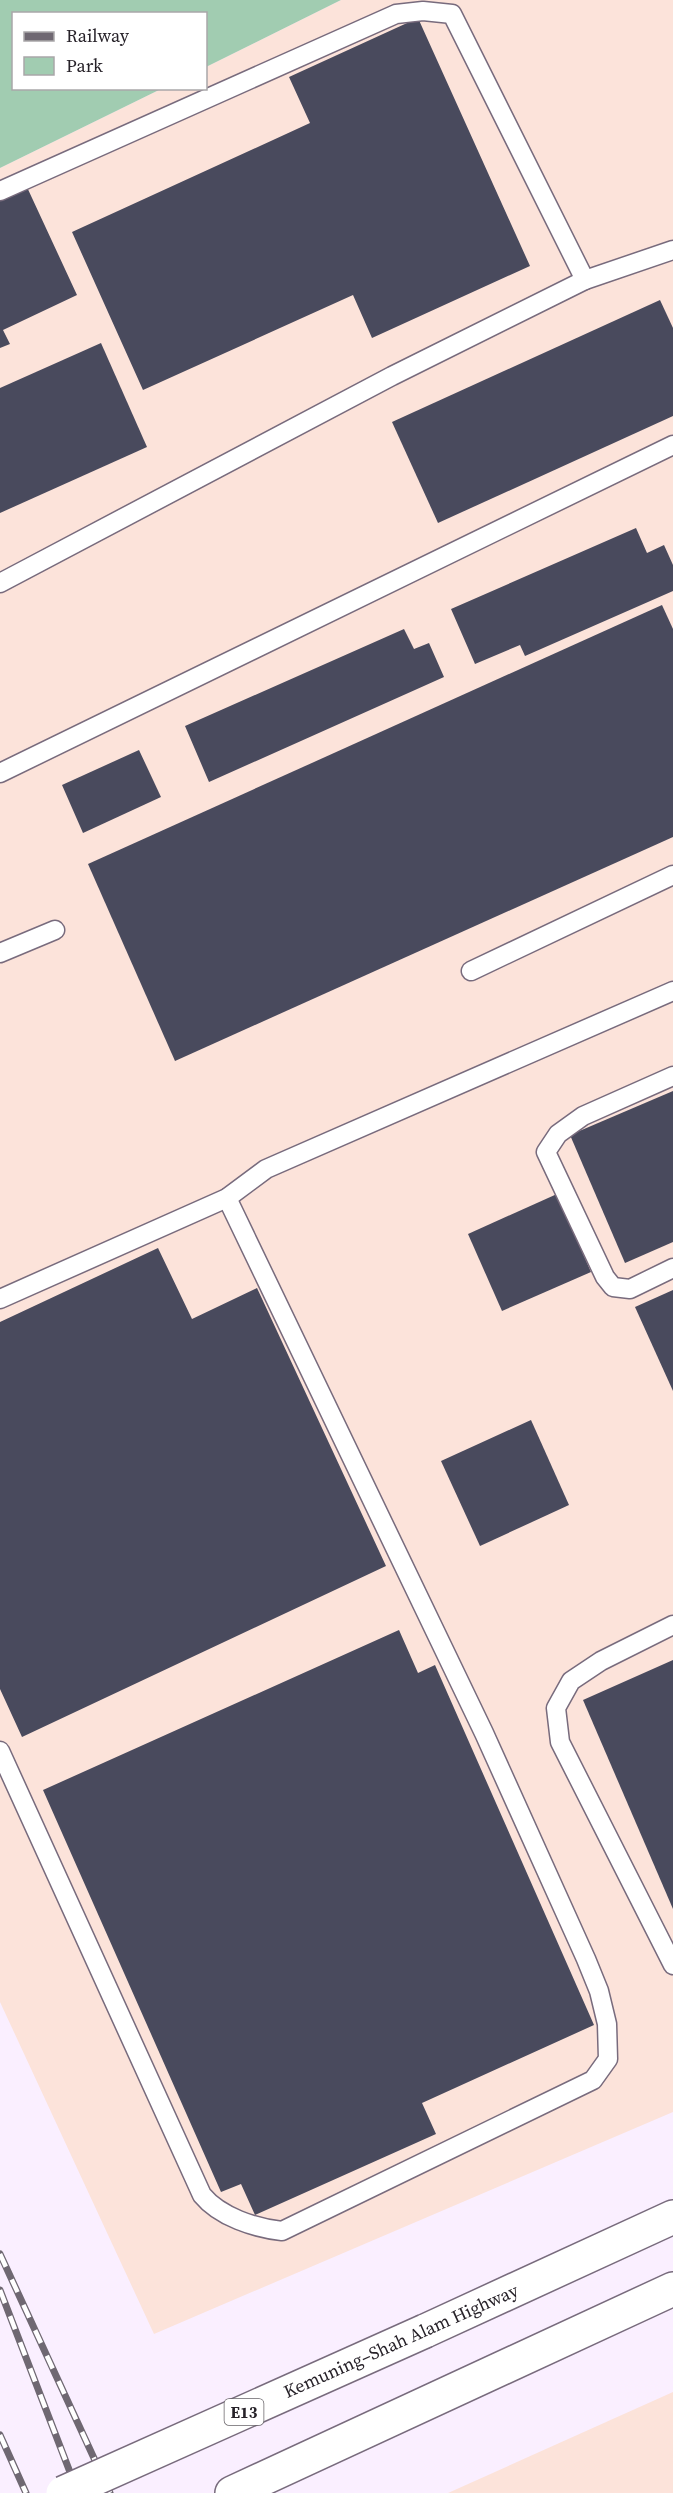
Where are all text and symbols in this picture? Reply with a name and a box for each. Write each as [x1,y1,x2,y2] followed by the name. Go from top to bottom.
[12,12,207,90] legend
[66,23,130,48] text: Railway
[66,53,103,78] text: Park
[279,2277,523,2404] street label: Kemuning–Shah Alam Highway
[224,2399,264,2425] road number: E13

